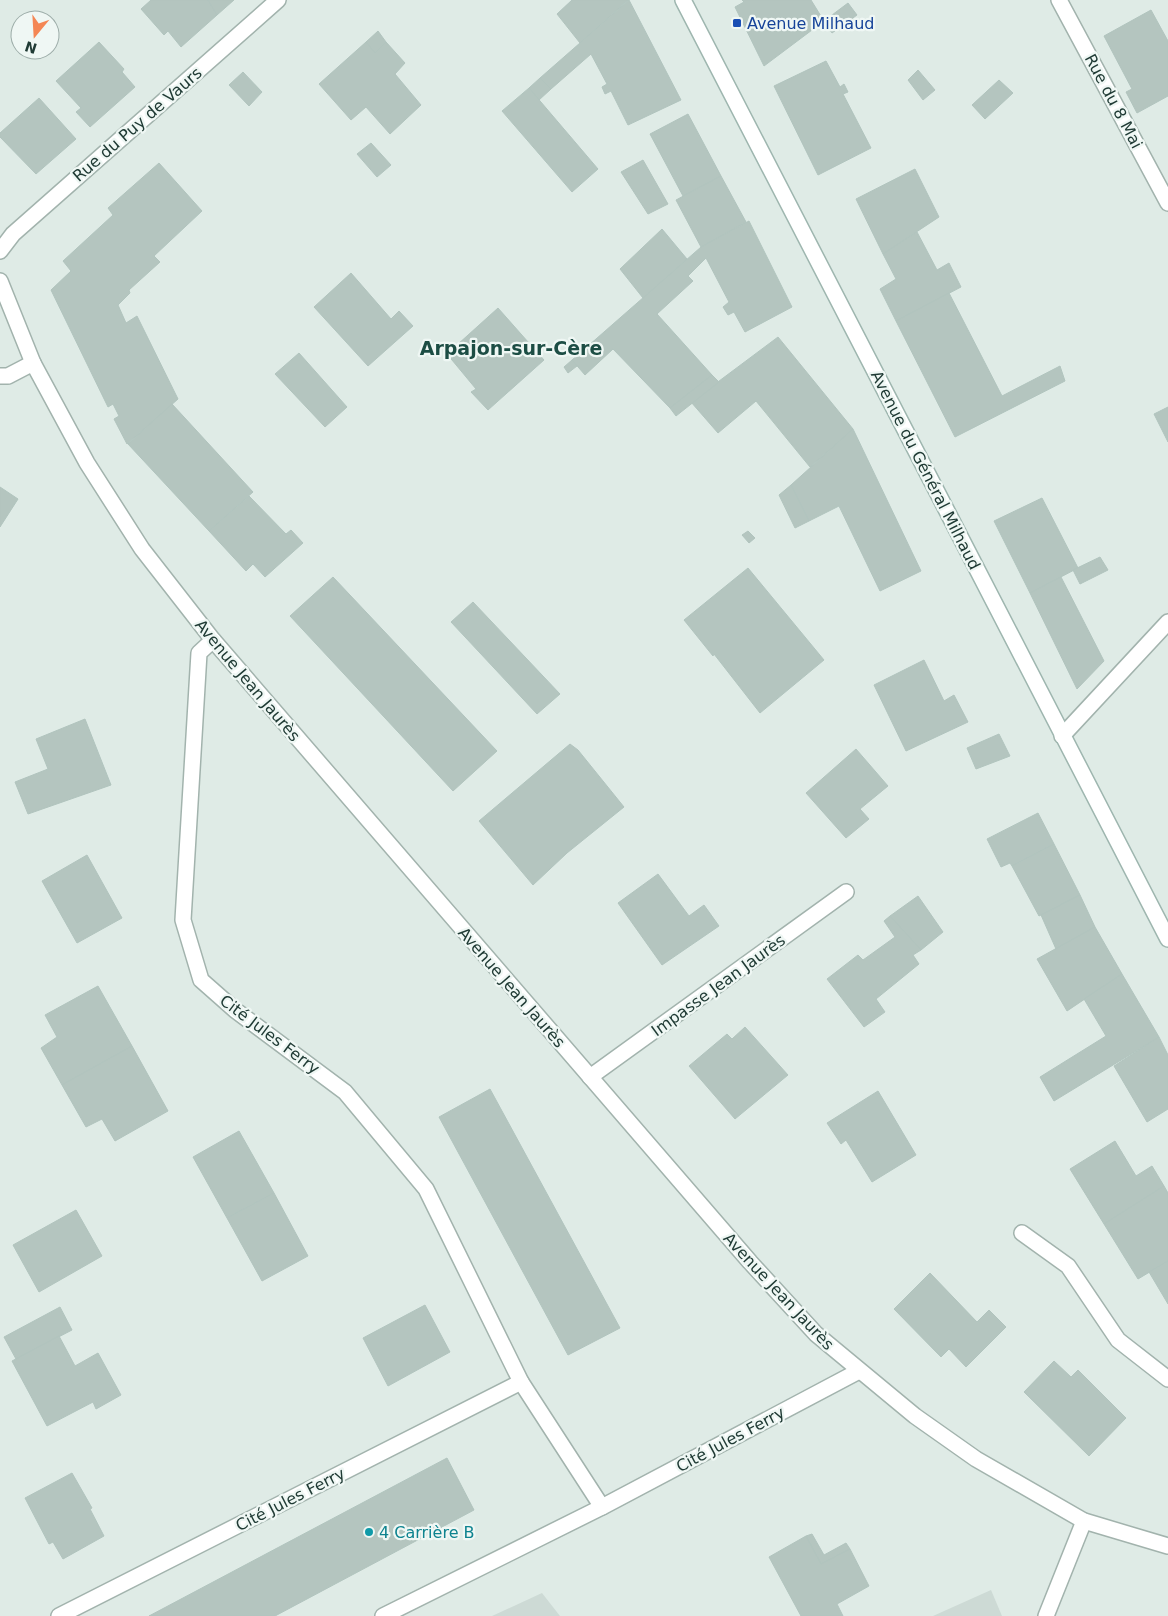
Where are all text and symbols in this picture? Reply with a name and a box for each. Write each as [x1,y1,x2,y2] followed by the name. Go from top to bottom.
[10,10,60,60] north arrow
[747,14,874,33] place label: Avenue Milhaud
[731,17,743,29] marker: Avenue Milhaud
[23,38,39,57] text: N
[1081,51,1146,152] street label: Rue du 8 Mai
[69,63,206,186] street label: Rue du Puy de Vaurs
[420,337,602,359] district label: Arpajon-sur-Cère
[867,367,984,573] street label: Avenue du Général Milhaud
[191,616,304,745] street label: Avenue Jean Jaurès
[454,923,569,1051] street label: Avenue Jean Jaurès
[648,931,789,1040] street label: Impasse Jean Jaurès
[216,991,323,1078] street label: Cité Jules Ferry
[719,1229,838,1354] street label: Avenue Jean Jaurès
[673,1403,788,1476] street label: Cité Jules Ferry
[232,1464,348,1535] street label: Cité Jules Ferry
[379,1523,475,1542] place label: 4 Carrière B
[363,1526,375,1538] marker: 4 Carrière B

